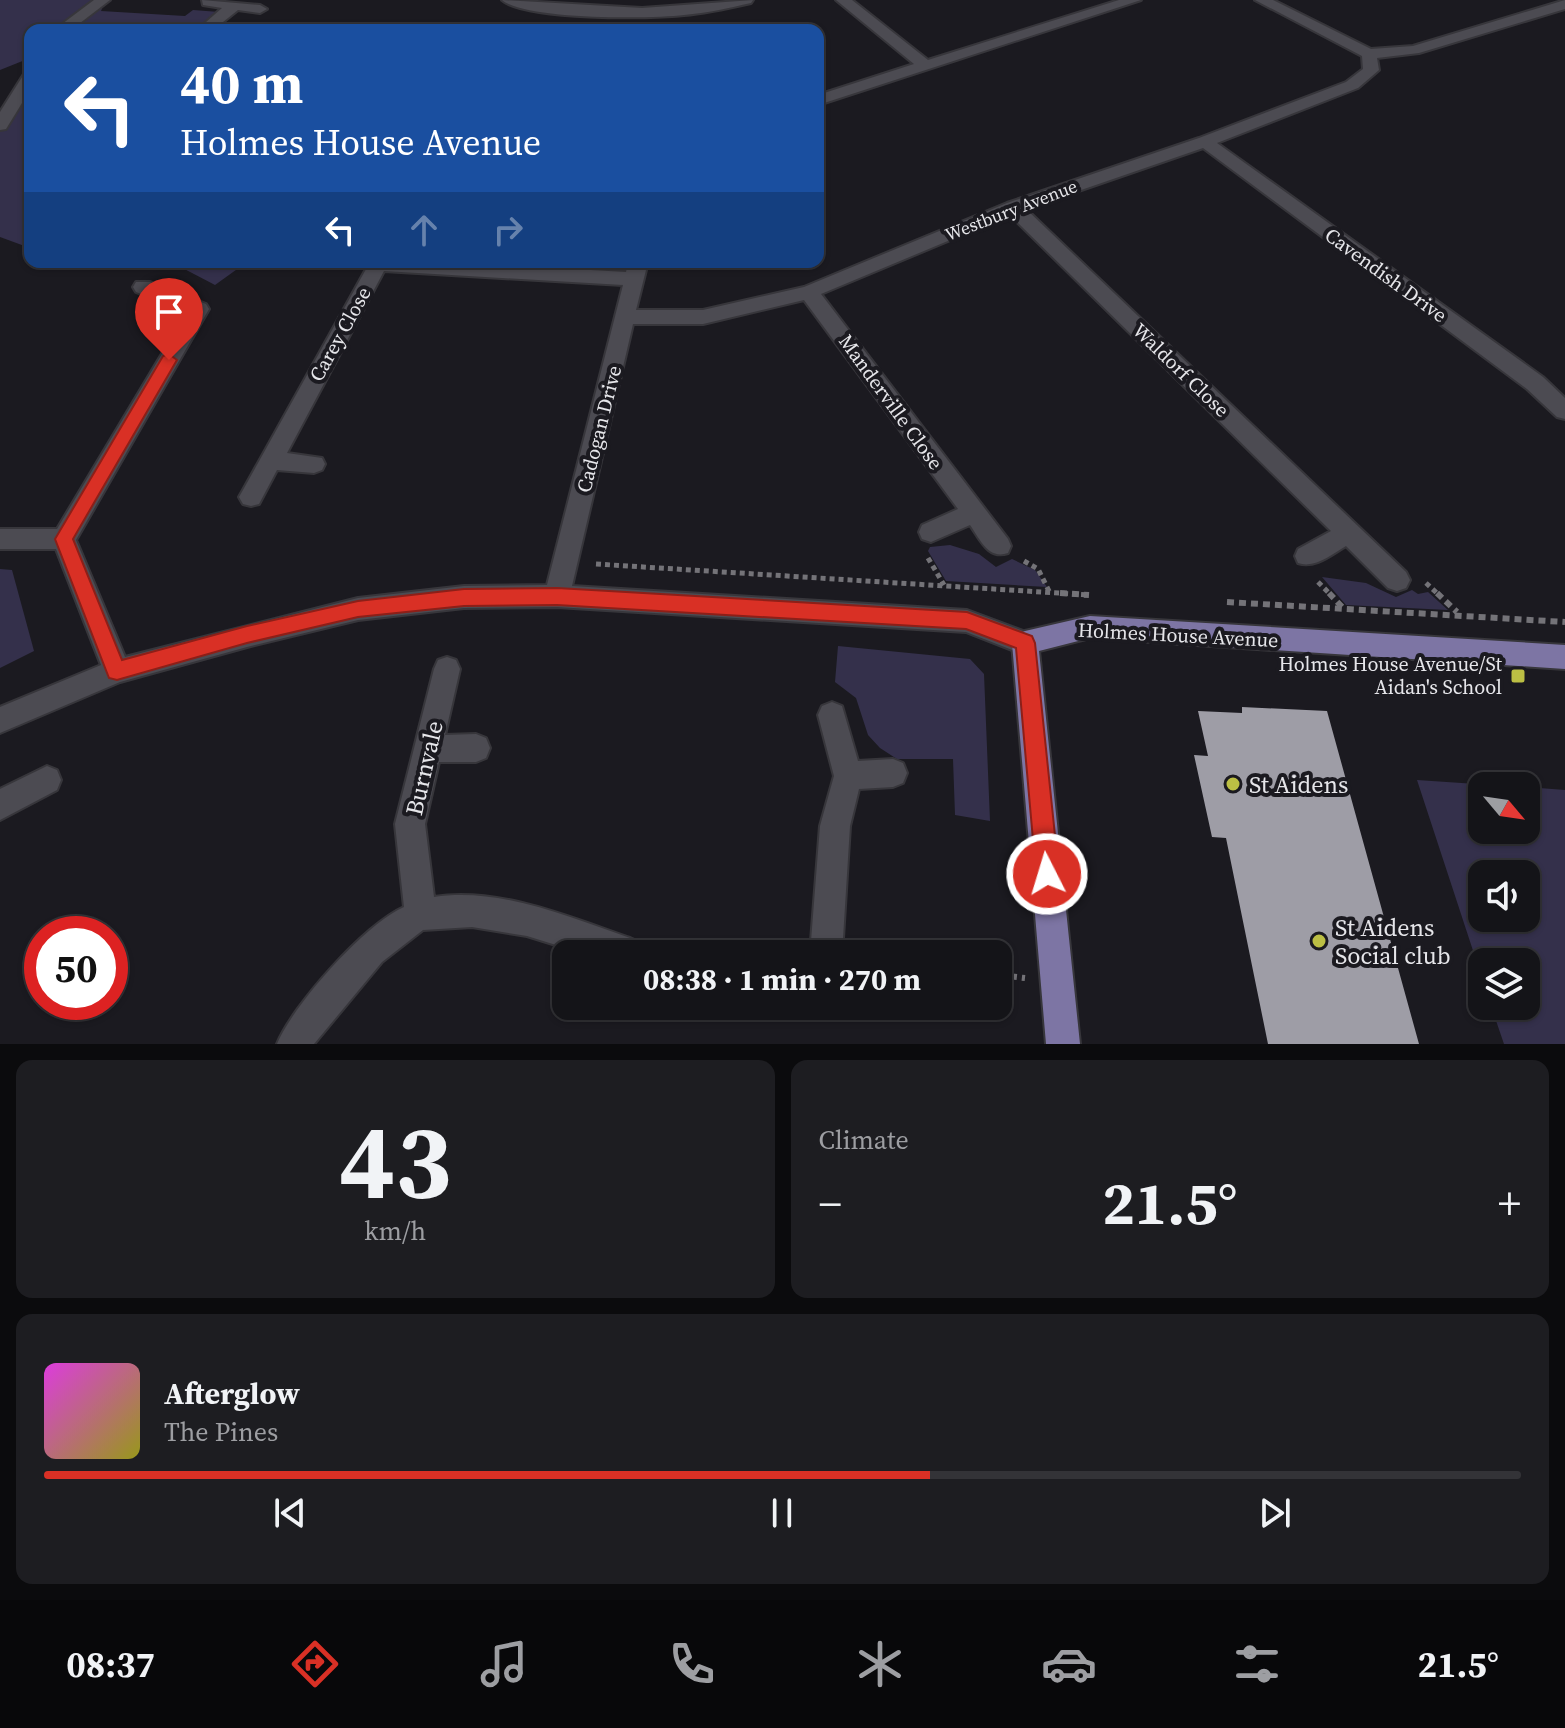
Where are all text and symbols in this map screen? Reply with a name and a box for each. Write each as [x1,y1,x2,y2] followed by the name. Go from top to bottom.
[180,45,303,122] text: 40 m
[48,56,152,160] icon: left
[180,118,541,167] text: Holmes House Avenue
[941,173,1081,247] street label: Westbury Avenue
[318,208,362,252] icon: left
[402,208,446,252] icon: ahead
[486,208,530,252] icon: right
[1319,221,1453,329] street label: Cavendish Drive
[135,278,203,360] pin
[302,282,378,386] street label: Carey Close
[147,290,191,334] icon: arrive
[1126,317,1236,423] street label: Waldorf Close
[832,329,950,475] street label: Manderville Close
[570,362,628,496] street label: Cadogan Drive
[1077,616,1279,654] street label: Holmes House Avenue
[1278,650,1502,701] place label: Holmes House Avenue/St Aidan's School
[1509,667,1527,685] marker: Holmes House Avenue/St Aidan's School
[397,718,451,818] street label: Burnvale
[1249,768,1348,801] place label: St Aidens
[1468,772,1540,844] north arrow
[1468,772,1540,1020] map controls
[1224,775,1242,793] marker: St Aidens
[1005,832,1089,916] position arrow
[1468,860,1540,932] button: sound
[1335,911,1451,972] place label: St Aidens Social club
[24,916,128,1020] speed limit sign: 50
[1310,932,1328,950] marker: St Aidens Social club
[1468,948,1540,1020] button: layers
[643,959,921,1000] text: 08:38 · 1 min · 270 m
[339,1089,452,1232] text: 43
[819,1122,909,1158] text: Climate
[1102,1162,1237,1244] text: 21.5°
[819,1173,842,1234] text: −
[1498,1173,1521,1234] text: +
[364,1213,426,1249] text: km/h
[164,1373,300,1414] text: Afterglow
[164,1414,278,1450] text: The Pines
[268,1491,312,1535] icon: previous
[760,1491,804,1535] icon: pause
[1253,1491,1297,1535] icon: next
[287,1636,343,1692] icon: directions
[476,1636,532,1692] icon: music
[664,1636,720,1692] icon: phone
[852,1636,908,1692] icon: climate
[1041,1636,1097,1692] icon: car
[1229,1636,1285,1692] icon: filters
[66,1640,155,1689] text: 08:37
[1418,1640,1499,1689] text: 21.5°

